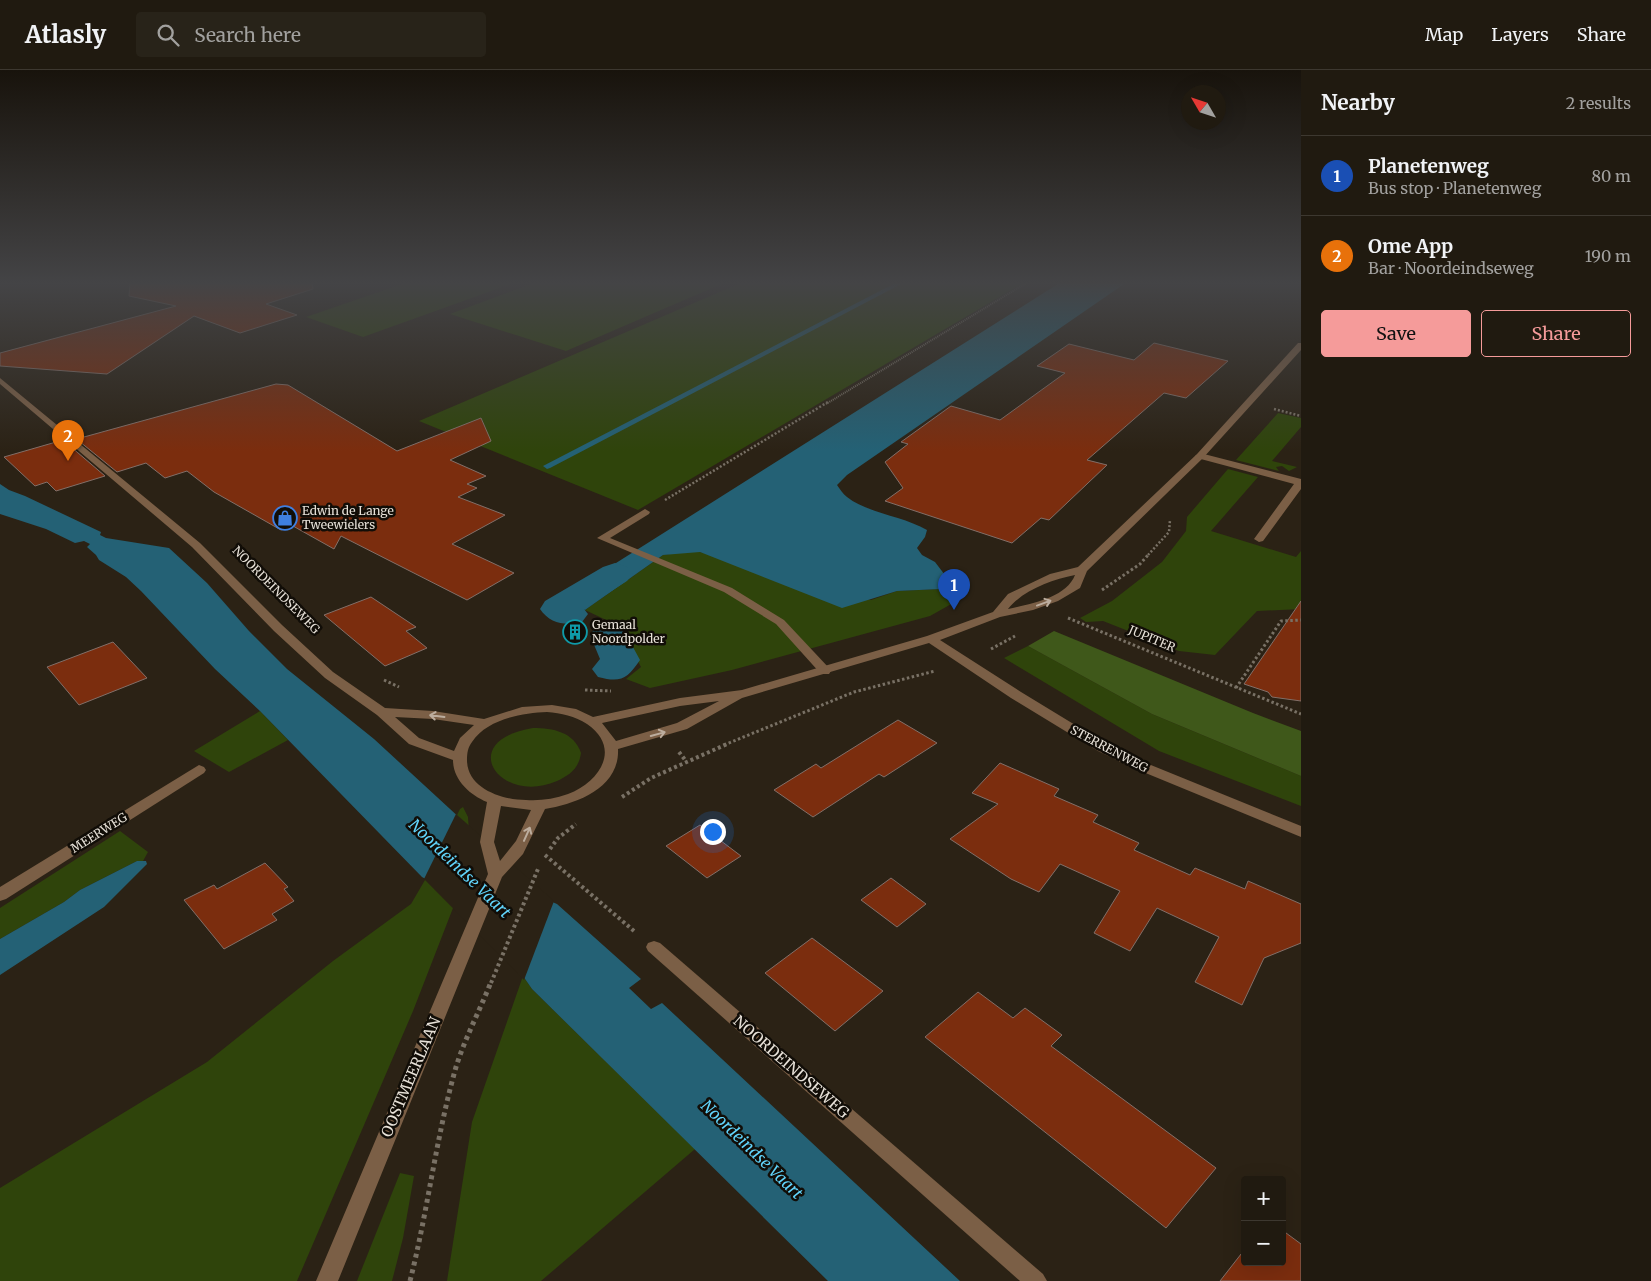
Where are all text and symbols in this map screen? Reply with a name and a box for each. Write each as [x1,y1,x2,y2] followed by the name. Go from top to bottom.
[136,12,486,57] search box
[25,19,106,50] text: Atlasly
[154,21,182,49] icon: search
[194,23,301,47] text: Search here
[1425,23,1463,46] text: Map
[1491,23,1549,46] text: Layers
[1577,23,1626,46] text: Share
[1181,85,1226,130] north arrow
[1321,89,1395,116] text: Nearby
[1566,93,1631,113] text: 2 results
[1368,154,1489,178] text: Planetenweg
[1333,166,1341,186] text: 1
[1592,166,1631,186] text: 80 m
[1368,178,1541,198] text: Bus stop · Planetenweg
[1368,234,1453,258] text: Ome App
[1332,246,1342,266] text: 2
[1585,246,1631,266] text: 190 m
[1368,258,1534,278] text: Bar · Noordeindseweg
[1321,310,1471,357] button: Save
[1481,310,1631,357] button: Share
[52,420,84,461] pin: 2
[302,503,394,532] place label: Edwin de Lange Tweewielers
[272,505,298,531] shop icon: Edwin de Lange Tweewielers
[230,543,323,637] street label: NOORDEINDSEWEG
[938,569,970,610] pin: 1
[1036,598,1051,607] one-way arrow
[592,617,666,646] place label: Gemaal Noordpolder
[562,619,588,645] building icon: Gemaal Noordpolder
[1126,622,1179,655] street label: JUPITER
[429,711,445,721] one-way arrow
[1068,722,1151,775] street label: STERRENWEG
[650,728,666,738] one-way arrow
[68,809,130,856] street label: MEERWEG
[405,814,515,922] water label: Noordeindse Vaart
[700,819,726,845] your location
[522,827,532,842] one-way arrow
[730,1011,853,1122] street label: NOORDEINDSEWEG
[377,1013,445,1140] street label: OOSTMEERLAAN
[697,1095,807,1203] water label: Noordeindse Vaart
[1241,1176,1286,1266] map controls
[1241,1176,1286,1221] button: +
[1241,1221,1286,1266] button: −

